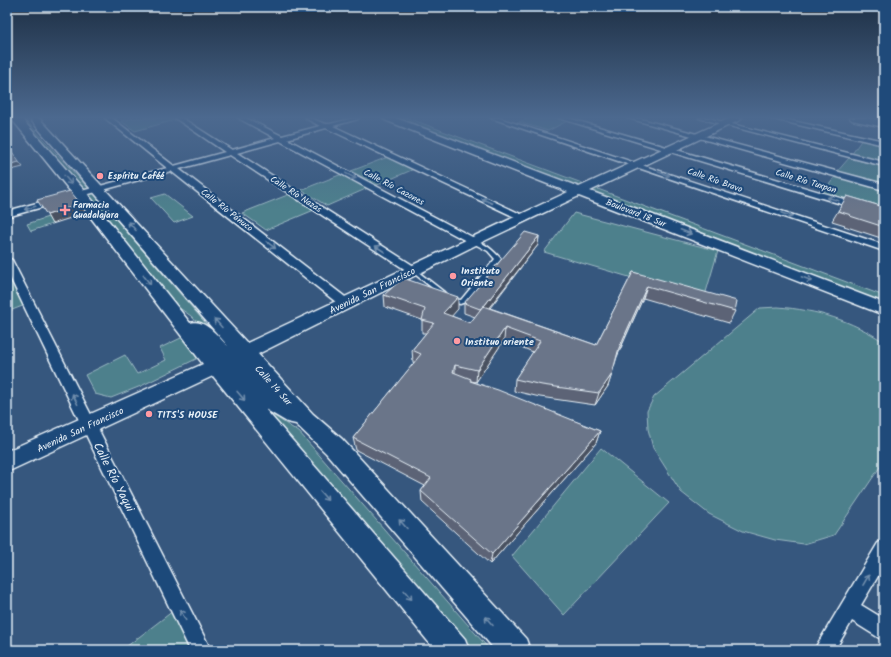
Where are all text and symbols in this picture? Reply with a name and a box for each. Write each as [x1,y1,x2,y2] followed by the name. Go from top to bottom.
[685,164,744,197] street label: Calle Río Bravo
[361,165,427,210] street label: Calle Río Cazones
[774,165,838,198] street label: Calle Río Tuxpan
[108,169,165,184] place label: Espíritu Caféé
[657,170,669,178] one-way arrow
[95,171,105,181] marker: Espíritu Caféé
[267,172,325,217] street label: Calle Río Nazas
[344,173,356,180] one-way arrow
[64,174,73,185] one-way arrow
[197,185,256,236] street label: Calle Río Pánuco
[604,195,669,232] street label: Boulevard 18 Sur
[827,195,840,202] one-way arrow
[481,197,493,204] one-way arrow
[73,198,119,223] place label: Farmacia Guadalajara
[24,205,37,212] one-way arrow
[60,205,70,215] marker: Farmacia Guadalajara
[780,212,793,219] one-way arrow
[127,221,136,231] one-way arrow
[679,228,691,236] one-way arrow
[266,241,277,249] one-way arrow
[375,245,386,253] one-way arrow
[327,263,419,319] street label: Avenida San Francisco
[461,263,500,291] place label: Instituto Oriente
[448,271,458,281] marker: Instituto Oriente
[143,274,152,285] one-way arrow
[801,275,813,283] one-way arrow
[214,318,223,328] one-way arrow
[465,334,534,350] place label: Instituo oriente
[452,336,462,346] marker: Instituo oriente
[251,362,296,410] street label: Calle 14 Sur
[236,391,245,401] one-way arrow
[71,393,78,405] one-way arrow
[34,403,127,457] street label: Avenida San Francisco
[157,407,218,423] place label: TITS'S HOUSE
[144,409,154,419] marker: TITS'S HOUSE
[88,439,140,516] street label: Calle Río Yaqui
[320,490,329,501] one-way arrow
[399,519,408,529] one-way arrow
[862,574,870,586] one-way arrow
[403,590,412,601] one-way arrow
[179,609,186,621] one-way arrow
[485,616,494,626] one-way arrow

